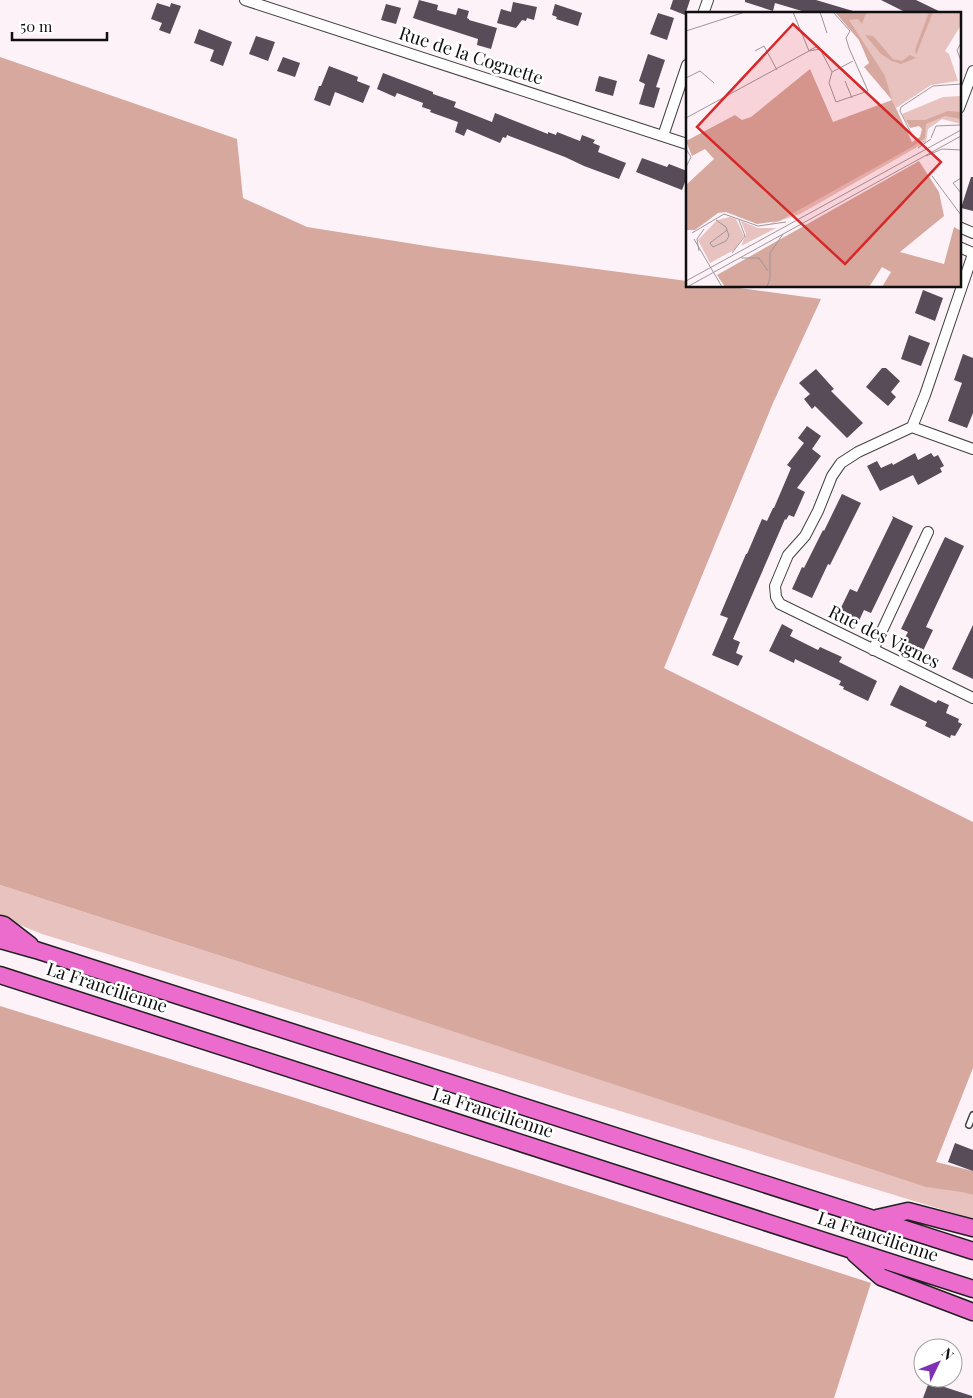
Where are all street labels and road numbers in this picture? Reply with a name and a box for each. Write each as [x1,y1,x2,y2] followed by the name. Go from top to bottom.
[396,20,547,90] street label: Rue de la Cognette
[825,599,944,673] street label: Rue des Vignes
[44,956,171,1018] street label: La Francilienne
[430,1081,557,1143] street label: La Francilienne
[815,1205,942,1267] street label: La Francilienne

